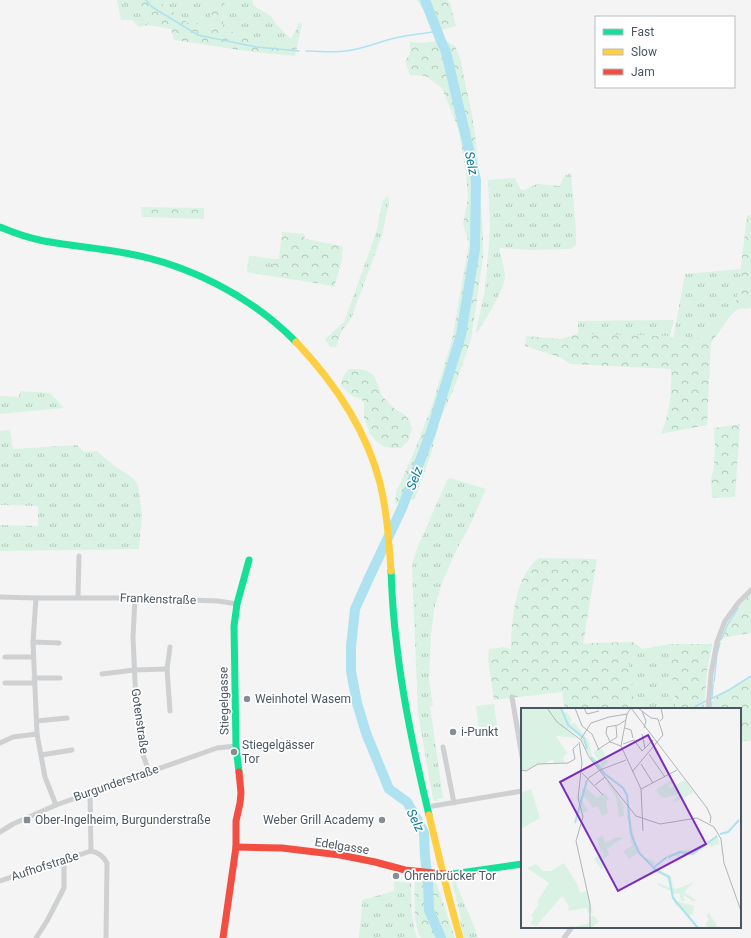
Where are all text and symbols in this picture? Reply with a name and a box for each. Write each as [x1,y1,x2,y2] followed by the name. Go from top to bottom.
[595,16,735,88] legend
[631,25,654,39] text: Fast
[631,45,657,59] text: Slow
[631,65,655,79] text: Jam
[462,150,481,177] water label: Selz
[403,464,426,492] water label: Selz
[120,591,196,607] street label: Frankenstraße
[216,667,232,735] street label: Stiegelgasse
[128,687,152,755] street label: Gotenstraße
[255,692,351,706] place label: Weinhotel Wasem
[242,694,252,704] marker: Weinhotel Wasem
[521,708,741,928] inset map
[461,725,498,739] place label: i-Punkt
[448,727,458,737] marker: i-Punkt
[242,738,314,766] place label: Stiegelgässer Tor
[229,747,239,757] marker: Stiegelgässer Tor
[72,762,160,804] street label: Burgunderstraße
[404,806,428,835] water label: Selz
[35,813,211,827] place label: Ober-Ingelheim, Burgunderstraße
[263,813,374,827] place label: Weber Grill Academy
[22,815,32,825] marker: Ober-Ingelheim, Burgunderstraße
[377,815,387,825] marker: Weber Grill Academy
[314,835,370,857] street label: Edelgasse
[9,849,81,883] street label: Aufhofstraße
[404,869,496,883] place label: Ohrenbrücker Tor
[391,871,401,881] marker: Ohrenbrücker Tor

